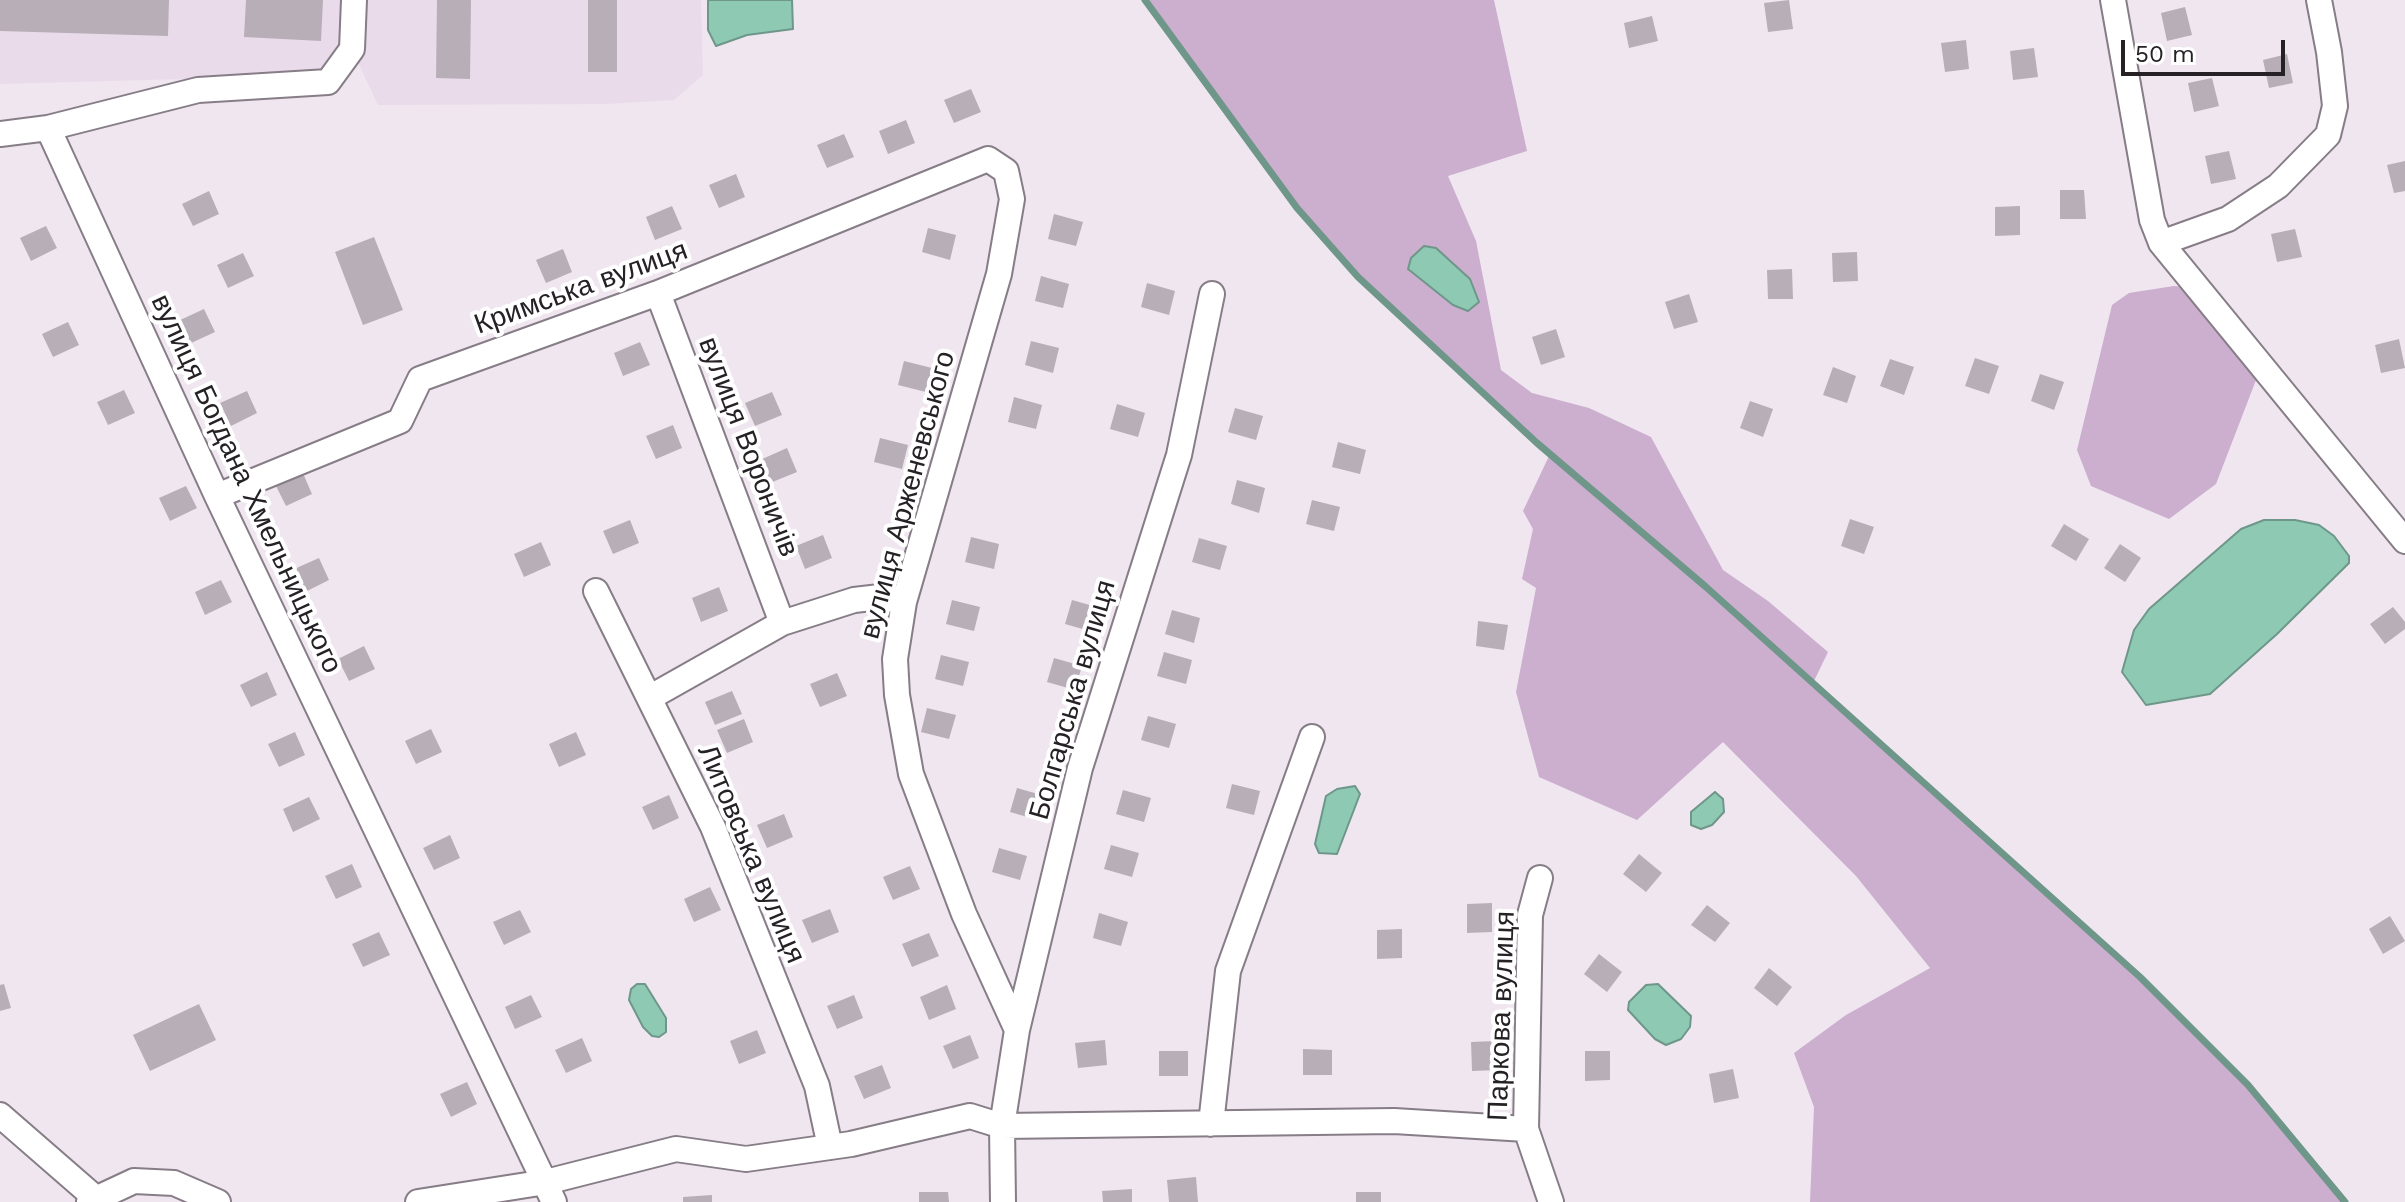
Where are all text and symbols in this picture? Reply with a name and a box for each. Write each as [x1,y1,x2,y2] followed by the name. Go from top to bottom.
[2125,24,2289,74] scale bar
[2135,40,2195,68] text: 50 m
[470,234,692,342] street label: Кримська вулиця
[143,289,349,679] street label: вулиця Богдана Хмельницького
[691,332,805,562] street label: вулиця Вороничів
[853,347,963,643] street label: вулиця Арженевського
[1023,576,1123,824] street label: Болгарська вулиця
[690,740,812,968] street label: Литовська вулиця
[1482,911,1522,1121] street label: Паркова вулиця

